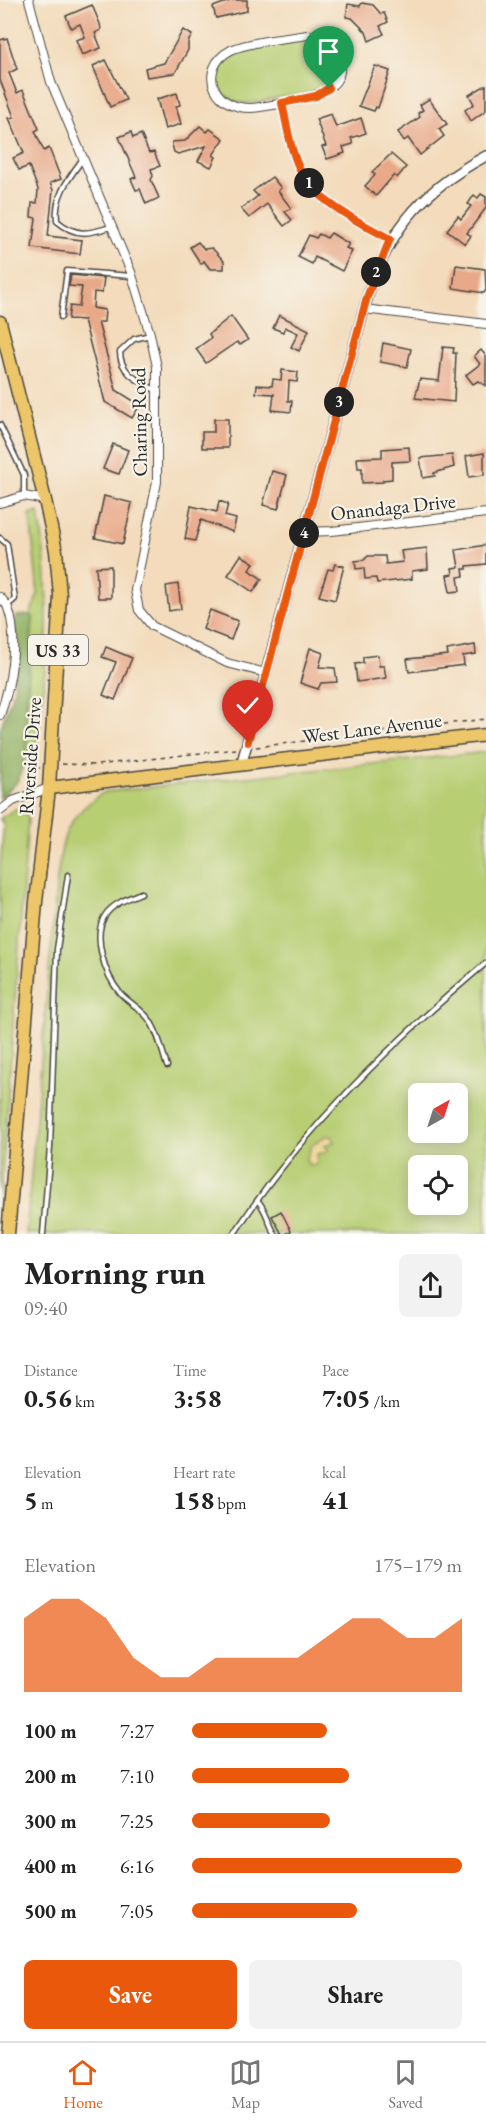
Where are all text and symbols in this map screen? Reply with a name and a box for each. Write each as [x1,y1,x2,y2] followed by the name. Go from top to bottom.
[303,26,354,88] pin
[312,35,345,68] icon: arrive
[294,168,324,198] pin: 1
[305,172,313,193] text: 1
[361,257,391,287] pin: 2
[372,261,380,282] text: 2
[125,366,153,477] street label: Charing Road
[324,387,354,417] pin: 3
[335,391,343,412] text: 3
[329,487,457,527] street label: Onandaga Drive
[289,518,319,548] pin: 4
[300,522,308,543] text: 4
[28,635,88,665] road number: US 33
[222,680,273,742] pin
[231,689,264,722] icon: check
[13,696,47,816] street label: Riverside Drive
[301,707,443,749] street label: West Lane Avenue
[408,1083,468,1143] north arrow
[408,1083,468,1215] map controls
[408,1155,468,1215] button: locate
[24,1251,206,1294] text: Morning run
[399,1254,462,1317] button: share
[24,1295,67,1321] text: 09:40
[24,1360,77,1381] text: Distance
[173,1360,206,1381] text: Time
[322,1360,349,1381] text: Pace
[24,1381,72,1415] text: 0.56
[173,1381,222,1415] text: 3:58
[322,1381,371,1415] text: 7:05
[72,1391,95,1412] text: km
[371,1391,400,1412] text: /km
[24,1462,82,1483] text: Elevation
[173,1462,235,1483] text: Heart rate
[322,1462,346,1483] text: kcal
[24,1483,38,1517] text: 5
[173,1483,214,1517] text: 158
[322,1483,350,1517] text: 41
[38,1493,53,1514] text: m
[214,1493,246,1514] text: bpm
[24,1552,96,1578] text: Elevation
[374,1552,462,1578] text: 175–179 m
[24,1718,77,1744] text: 100 m
[120,1718,154,1744] text: 7:27
[24,1763,77,1789] text: 200 m
[120,1763,154,1789] text: 7:10
[24,1808,77,1834] text: 300 m
[120,1808,154,1834] text: 7:25
[24,1853,77,1879] text: 400 m
[120,1853,154,1879] text: 6:16
[24,1898,77,1924] text: 500 m
[120,1898,154,1924] text: 7:05
[24,1960,237,2029] button: Save
[249,1960,462,2029] button: Share
[63,2056,103,2113] tab: Home
[229,2056,262,2113] tab: Map
[389,2056,423,2113] tab: Saved

